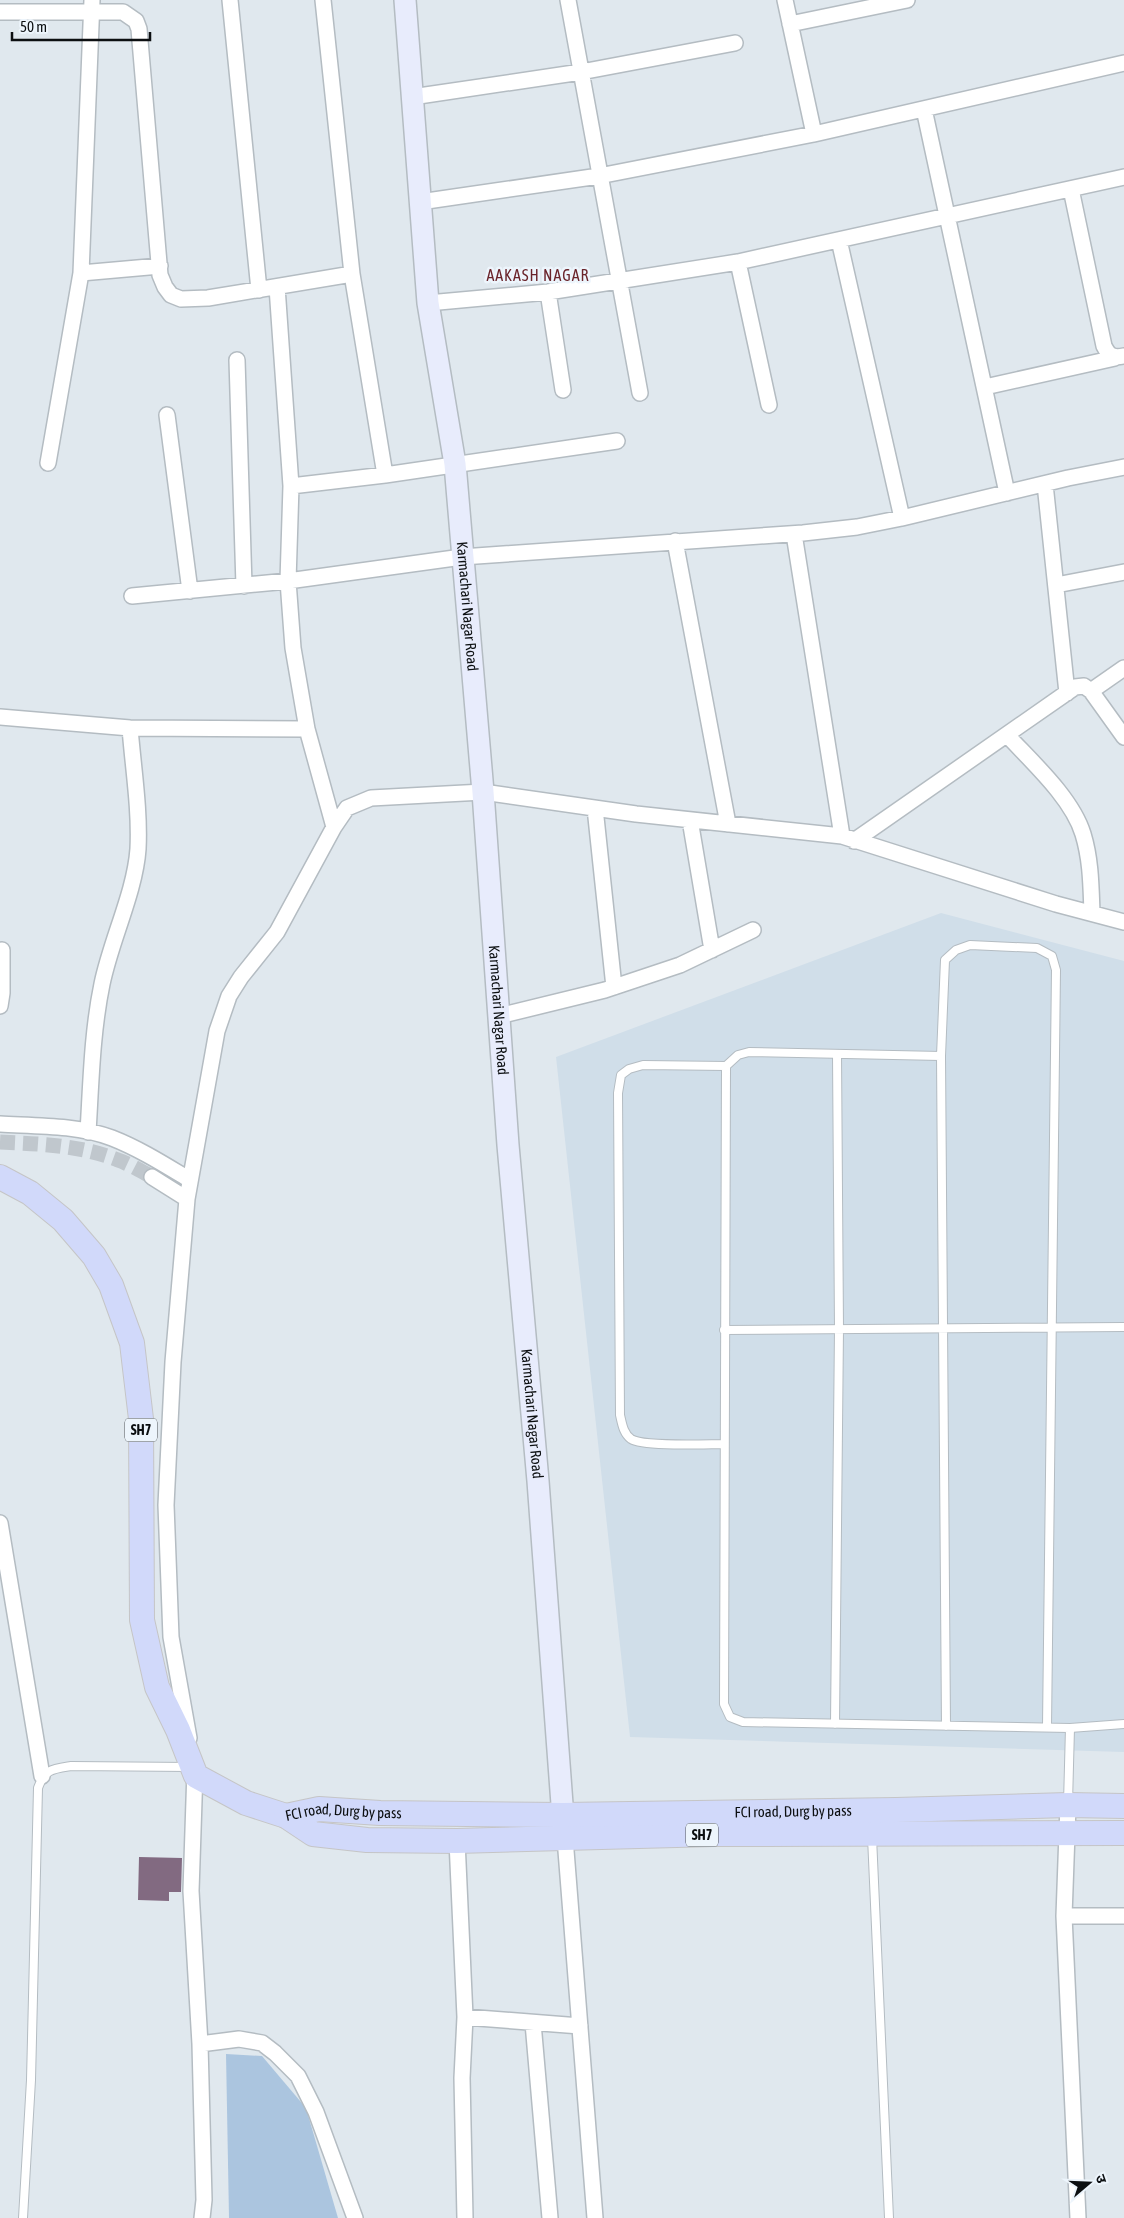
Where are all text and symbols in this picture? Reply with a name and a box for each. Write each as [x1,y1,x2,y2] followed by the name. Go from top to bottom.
[12,10,150,42] scale bar
[20,18,47,35] text: 50 m
[486,266,590,284] district label: AAKASH NAGAR
[454,541,482,672] street label: Karmachari Nagar Road
[486,945,512,1076] street label: Karmachari Nagar Road
[518,1348,547,1479] street label: Karmachari Nagar Road
[125,1418,157,1442] road number: SH7
[284,1800,402,1824] street label: FCI road, Durg by pass
[734,1802,852,1820] street label: FCI road, Durg by pass
[686,1824,718,1846] road number: SH7
[1064,2158,1114,2208] north arrow
[1092,2172,1110,2186] text: उ

